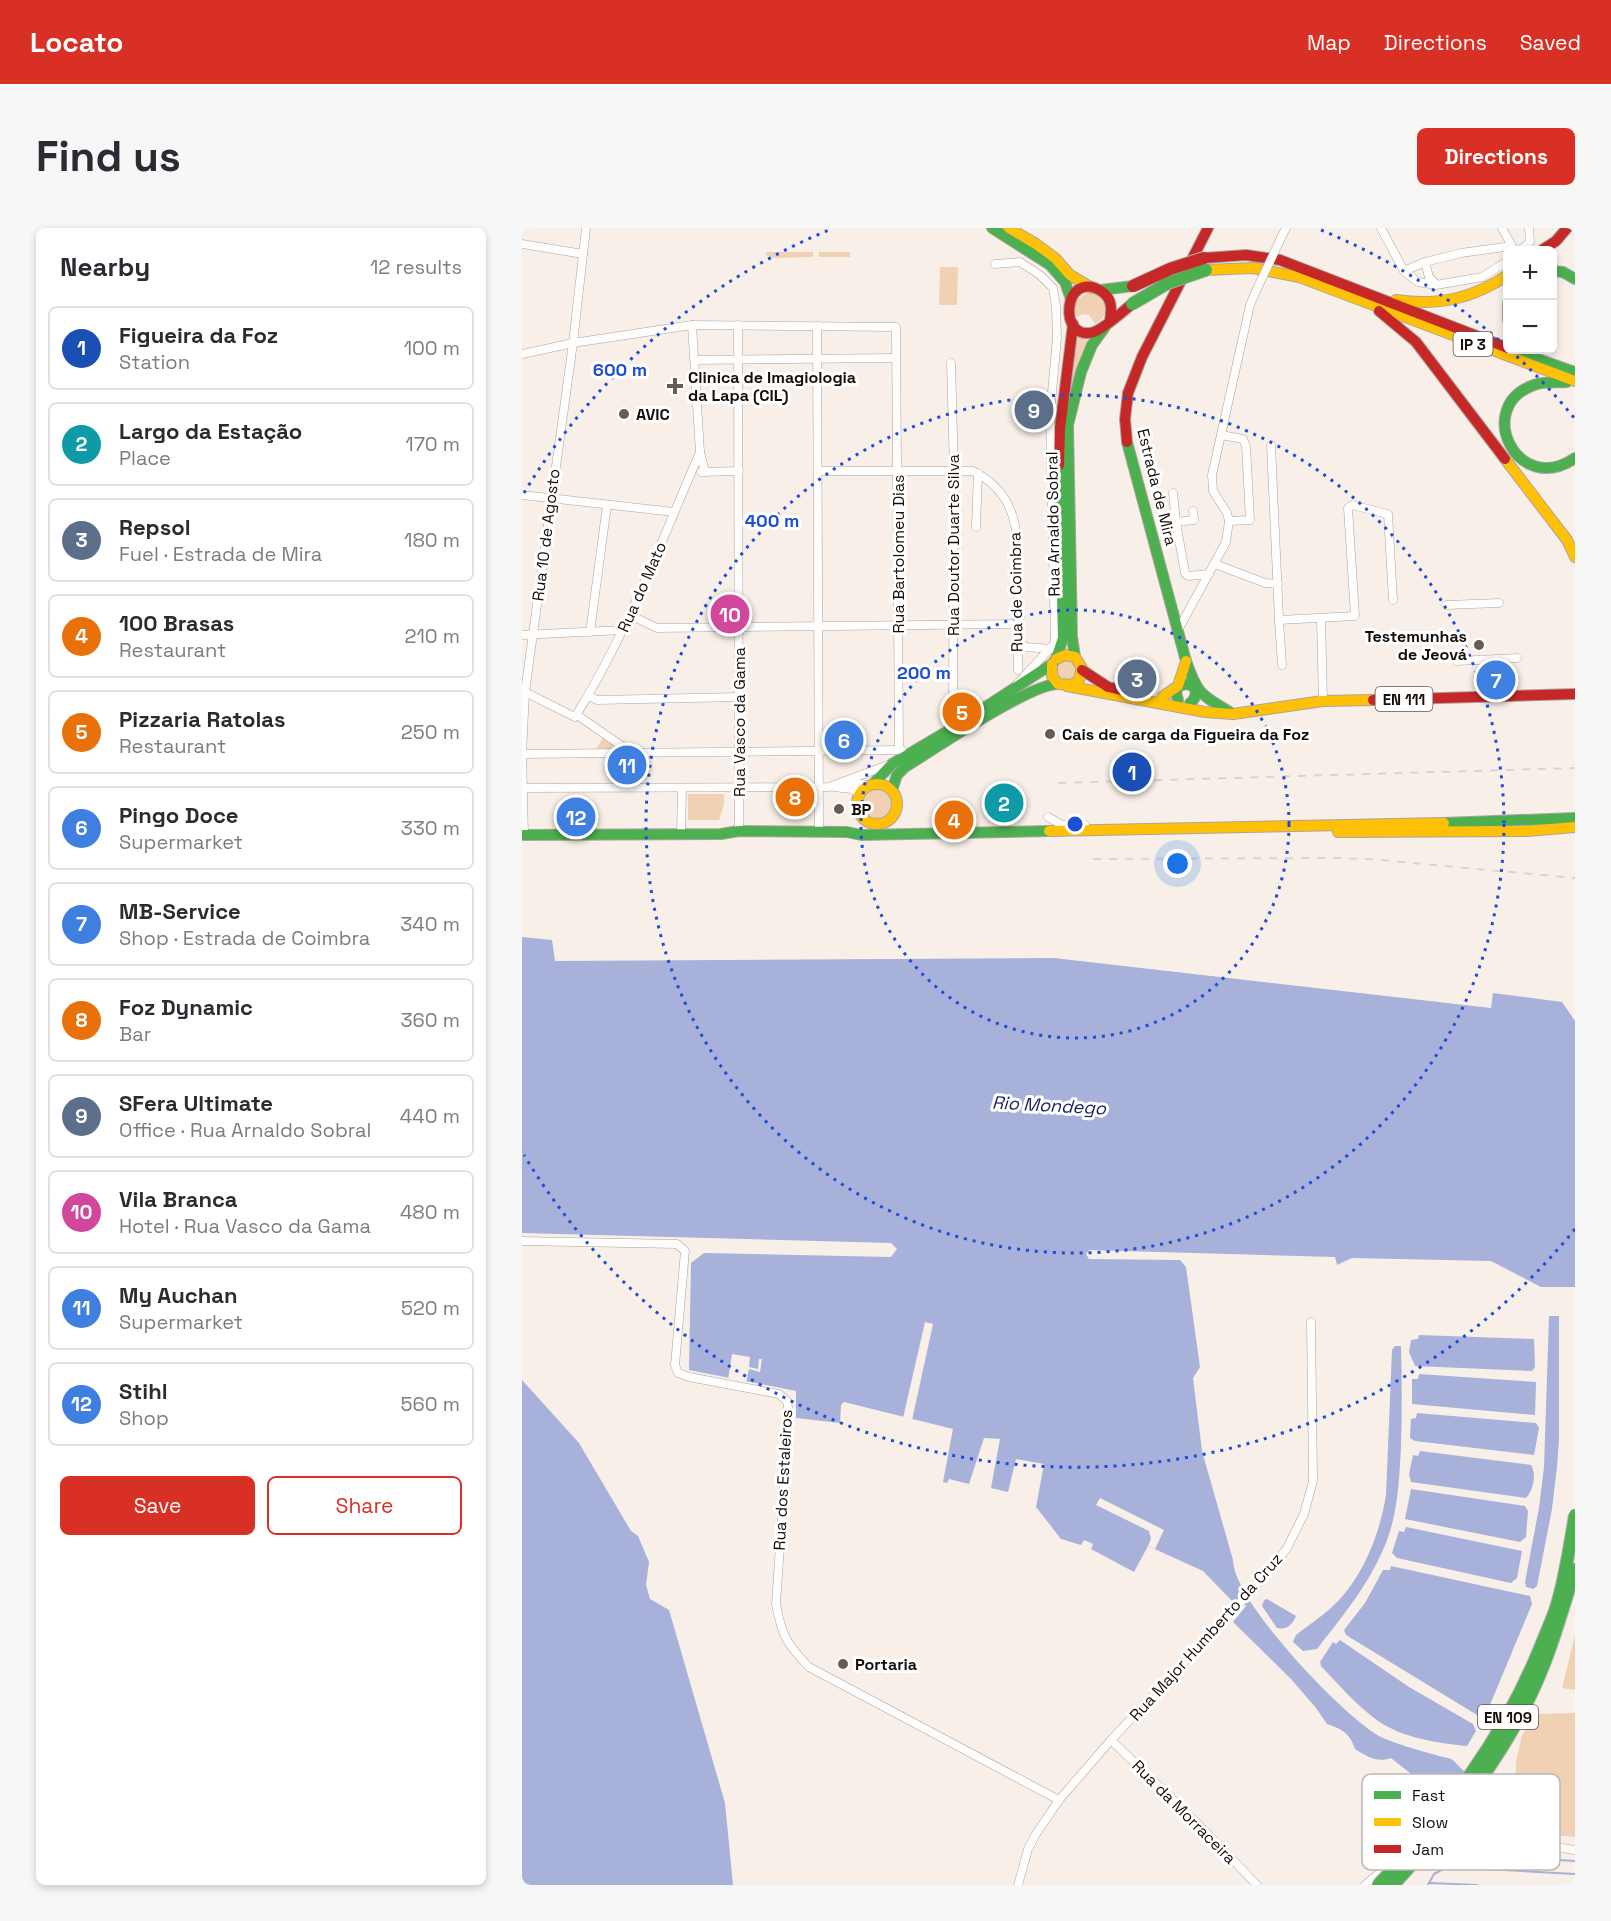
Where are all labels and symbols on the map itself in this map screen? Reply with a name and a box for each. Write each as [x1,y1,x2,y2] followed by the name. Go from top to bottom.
[1454,332,1492,356] road number: IP 3
[593,358,647,381] text: 600 m
[688,367,856,406] place label: Clinica de Imagiologia da Lapa (CIL)
[666,377,684,395] marker: Clinica de Imagiologia da Lapa (CIL)
[1014,388,1054,432] pin: 9
[636,404,670,425] place label: AVIC
[617,407,631,421] marker: AVIC
[1132,426,1182,548] street label: Estrada de Mira
[1041,451,1065,597] street label: Rua Arnaldo Sobral
[943,454,964,636] street label: Rua Doutor Duarte Silva
[527,468,565,602] street label: Rua 10 de Agosto
[888,474,909,634] street label: Rua Bartolomeu Dias
[745,509,799,532] text: 400 m
[1004,532,1028,652] street label: Rua de Coimbra
[613,538,671,636] street label: Rua do Mato
[710,592,750,636] pin: 10
[1365,626,1467,665] place label: Testemunhas de Jeová
[1472,638,1486,652] marker: Testemunhas de Jeová
[729,647,750,797] street label: Rua Vasco da Gama
[1118,656,1156,702] pin: 3
[1476,658,1516,702] pin: 7
[897,661,951,684] text: 200 m
[1376,687,1432,711] road number: EN 111
[942,690,982,734] pin: 5
[824,718,864,762] pin: 6
[1062,724,1309,745] place label: Cais de carga da Figueira da Foz
[1043,727,1057,741] marker: Cais de carga da Figueira da Foz
[608,742,646,788] pin: 11
[1112,750,1152,794] pin: 1
[776,774,814,820] pin: 8
[984,780,1024,826] pin: 2
[556,794,596,840] pin: 12
[934,798,974,842] pin: 4
[851,799,872,820] place label: BP
[832,802,846,816] marker: BP
[1065,814,1085,834] centre of rings
[1163,849,1192,878] your location
[991,1091,1107,1120] water label: Rio Mondego
[769,1409,797,1551] street label: Rua dos Estaleiros
[1125,1549,1287,1725] street label: Rua Major Humberto da Cruz
[855,1654,917,1675] place label: Portaria
[836,1657,850,1671] marker: Portaria
[1478,1705,1538,1729] road number: EN 109
[1127,1755,1241,1869] street label: Rua da Morraceira
[1362,1774,1560,1870] legend
[1412,1785,1445,1806] text: Fast
[1412,1812,1448,1833] text: Slow
[1412,1839,1444,1860] text: Jam

